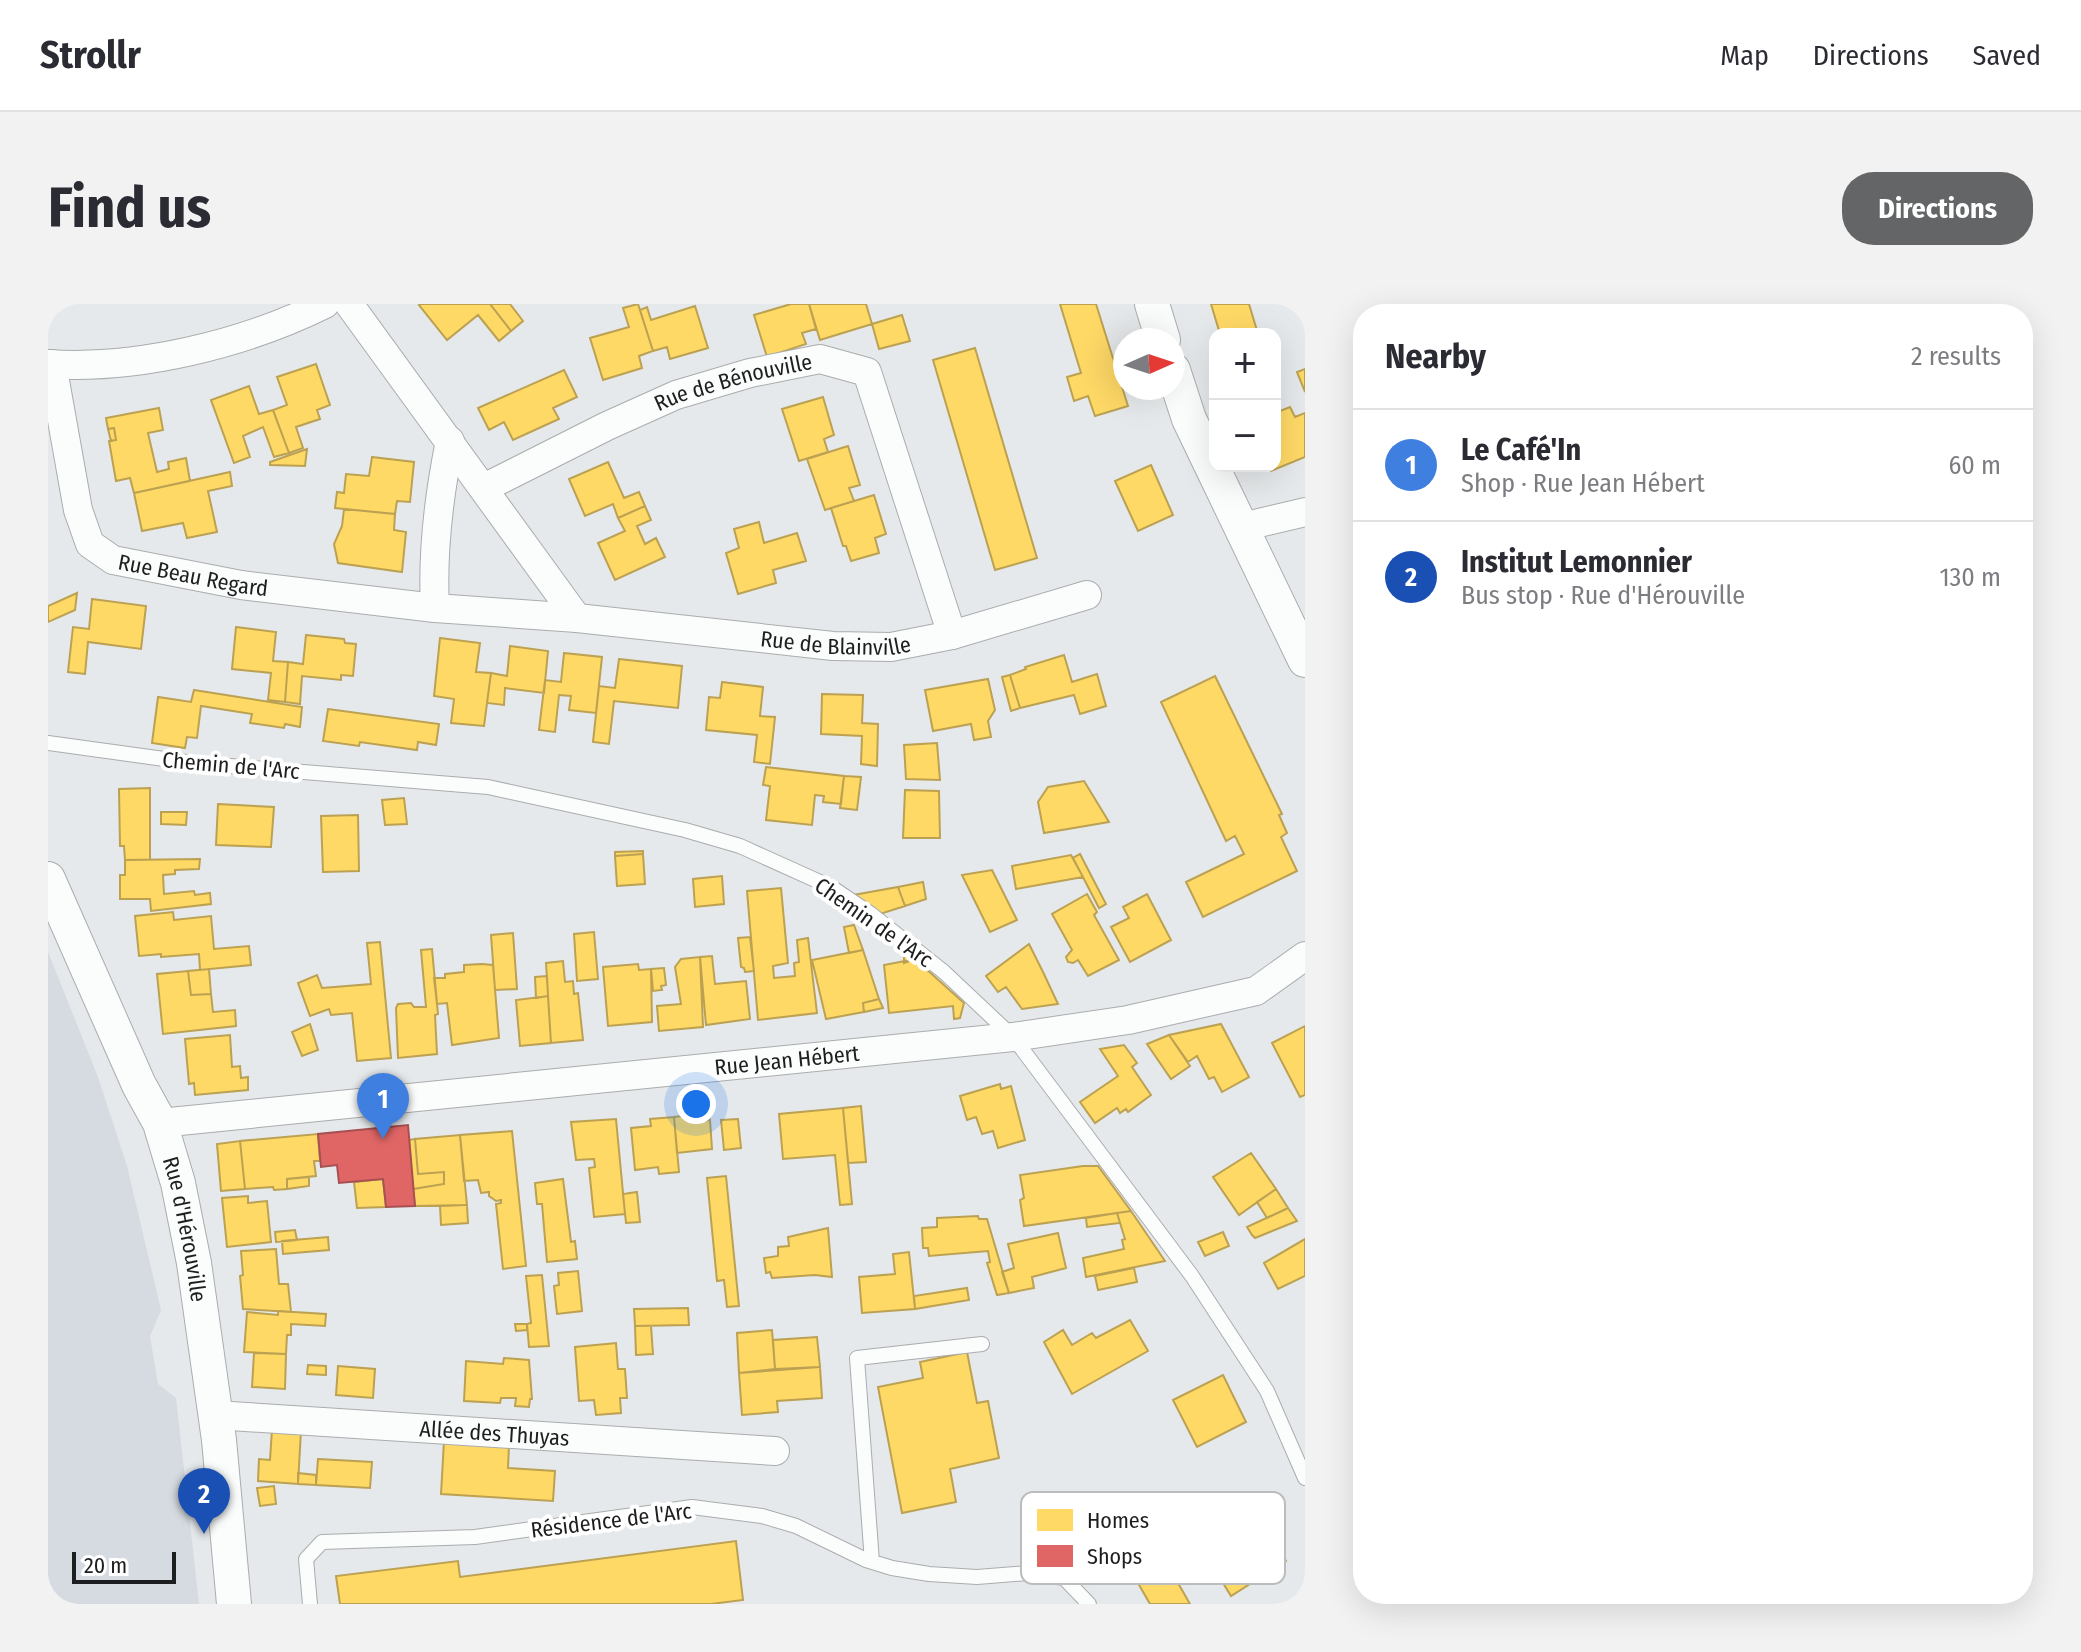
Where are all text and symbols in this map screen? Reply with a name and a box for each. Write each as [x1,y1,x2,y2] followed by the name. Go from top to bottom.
[40,32,141,78] text: Strollr
[1720,39,1769,72] text: Map
[1813,39,1929,72] text: Directions
[1973,39,2041,72] text: Saved
[1842,172,2033,245] button: Directions
[48,175,211,242] text: Find us
[1113,328,1185,400] north arrow
[1209,328,1281,472] map controls
[1209,328,1281,400] button: +
[1385,336,1486,377] text: Nearby
[1911,341,2001,372] text: 2 results
[650,348,814,417] street label: Rue de Bénouville
[1209,400,1281,472] button: −
[1461,432,1581,468] text: Le Café'In
[1406,450,1417,481] text: 1
[1948,450,2001,481] text: 60 m
[1461,468,1705,499] text: Shop · Rue Jean Hébert
[1461,544,1692,580] text: Institut Lemonnier
[116,548,269,602] street label: Rue Beau Regard
[1405,562,1417,593] text: 2
[1939,562,2001,593] text: 130 m
[1461,580,1745,611] text: Bus stop · Rue d'Hérouville
[759,625,913,661] street label: Rue de Blainville
[161,746,301,785] street label: Chemin de l'Arc
[810,872,938,973] street label: Chemin de l'Arc
[713,1039,861,1081] street label: Rue Jean Hébert
[357,1073,409,1139] pin: 1
[676,1084,716,1124] your location
[157,1153,212,1304] street label: Rue d'Hérouville
[419,1415,570,1452] street label: Allée des Thuyas
[178,1468,230,1534] pin: 2
[1021,1492,1285,1584] legend
[529,1497,694,1544] street label: Résidence de l'Arc
[1087,1507,1149,1534] text: Homes
[1087,1543,1142,1570] text: Shops
[72,1548,176,1584] scale bar
[84,1552,127,1579] text: 20 m

